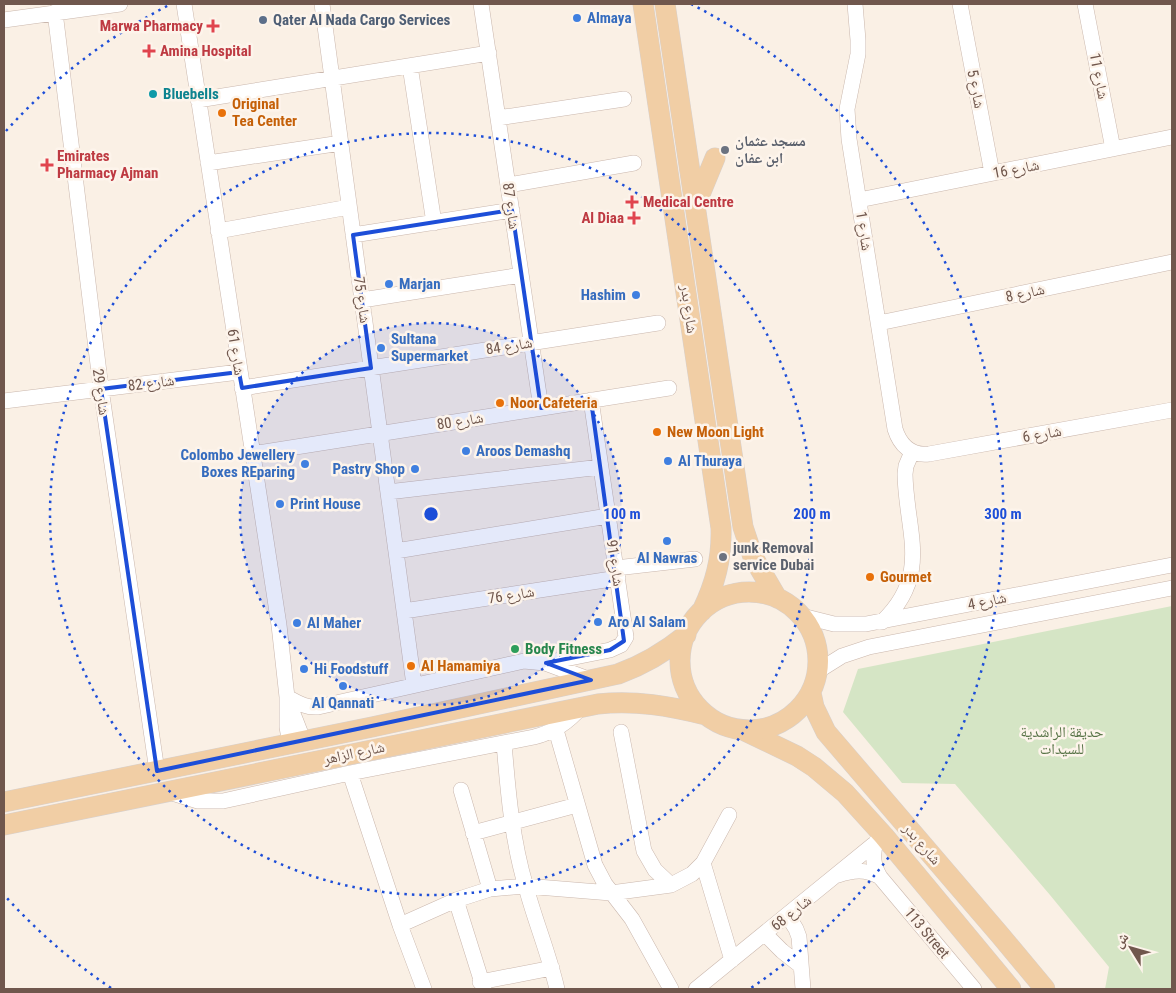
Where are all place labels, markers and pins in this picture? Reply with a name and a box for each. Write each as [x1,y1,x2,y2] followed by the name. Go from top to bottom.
[587,9,631,27] place label: Almaya
[273,11,451,29] place label: Qater Al Nada Cargo Services
[571,12,583,24] marker: Almaya
[257,14,269,26] marker: Qater Al Nada Cargo Services
[100,17,203,35] place label: Marwa Pharmacy
[207,20,219,32] marker: Marwa Pharmacy
[160,42,252,60] place label: Amina Hospital
[142,44,156,58] marker: Amina Hospital
[163,85,219,103] place label: Bluebells
[147,88,159,100] marker: Bluebells
[232,95,297,130] place label: Original Tea Center
[216,107,228,119] marker: Original Tea Center
[735,132,806,167] place label: مسجد عثمان ابن عفان
[719,144,731,156] marker: مسجد عثمان ابن عفان
[57,147,158,182] place label: Emirates Pharmacy Ajman
[41,159,53,171] marker: Emirates Pharmacy Ajman
[643,193,734,211] place label: Medical Centre
[625,195,639,209] marker: Medical Centre
[581,209,624,227] place label: Al Diaa
[628,212,640,224] marker: Al Diaa
[399,275,441,293] place label: Marjan
[383,278,395,290] marker: Marjan
[581,286,626,304] place label: Hashim
[630,289,642,301] marker: Hashim
[391,330,468,365] place label: Sultana Supermarket
[375,342,387,354] marker: Sultana Supermarket
[510,394,598,412] place label: Noor Cafeteria
[494,397,506,409] marker: Noor Cafeteria
[667,423,764,441] place label: New Moon Light
[651,426,663,438] marker: New Moon Light
[476,442,570,460] place label: Aroos Demashq
[460,445,472,457] marker: Aroos Demashq
[181,446,295,481] place label: Colombo Jewellery Boxes REparing
[678,452,742,470] place label: Al Thuraya
[662,455,674,467] marker: Al Thuraya
[299,458,311,470] marker: Colombo Jewellery Boxes REparing
[332,460,405,478] place label: Pastry Shop
[409,463,421,475] marker: Pastry Shop
[290,495,361,513] place label: Print House
[274,498,286,510] marker: Print House
[422,505,440,523] centre of rings
[661,535,673,547] marker: Al Nawras
[732,539,814,574] place label: junk Removal service Dubai
[637,549,697,567] place label: Al Nawras
[717,551,729,563] marker: junk Removal service Dubai
[880,568,932,586] place label: Gourmet
[864,571,876,583] marker: Gourmet
[608,613,686,631] place label: Aro Al Salam
[307,614,361,632] place label: Al Maher
[592,616,604,628] marker: Aro Al Salam
[291,617,303,629] marker: Al Maher
[525,640,602,658] place label: Body Fitness
[509,643,521,655] marker: Body Fitness
[421,657,500,675] place label: Al Hamamiya
[314,660,388,678] place label: Hi Foodstuff
[405,660,417,672] marker: Al Hamamiya
[298,663,310,675] marker: Hi Foodstuff
[337,680,349,692] marker: Al Qannati
[312,694,374,712] place label: Al Qannati

